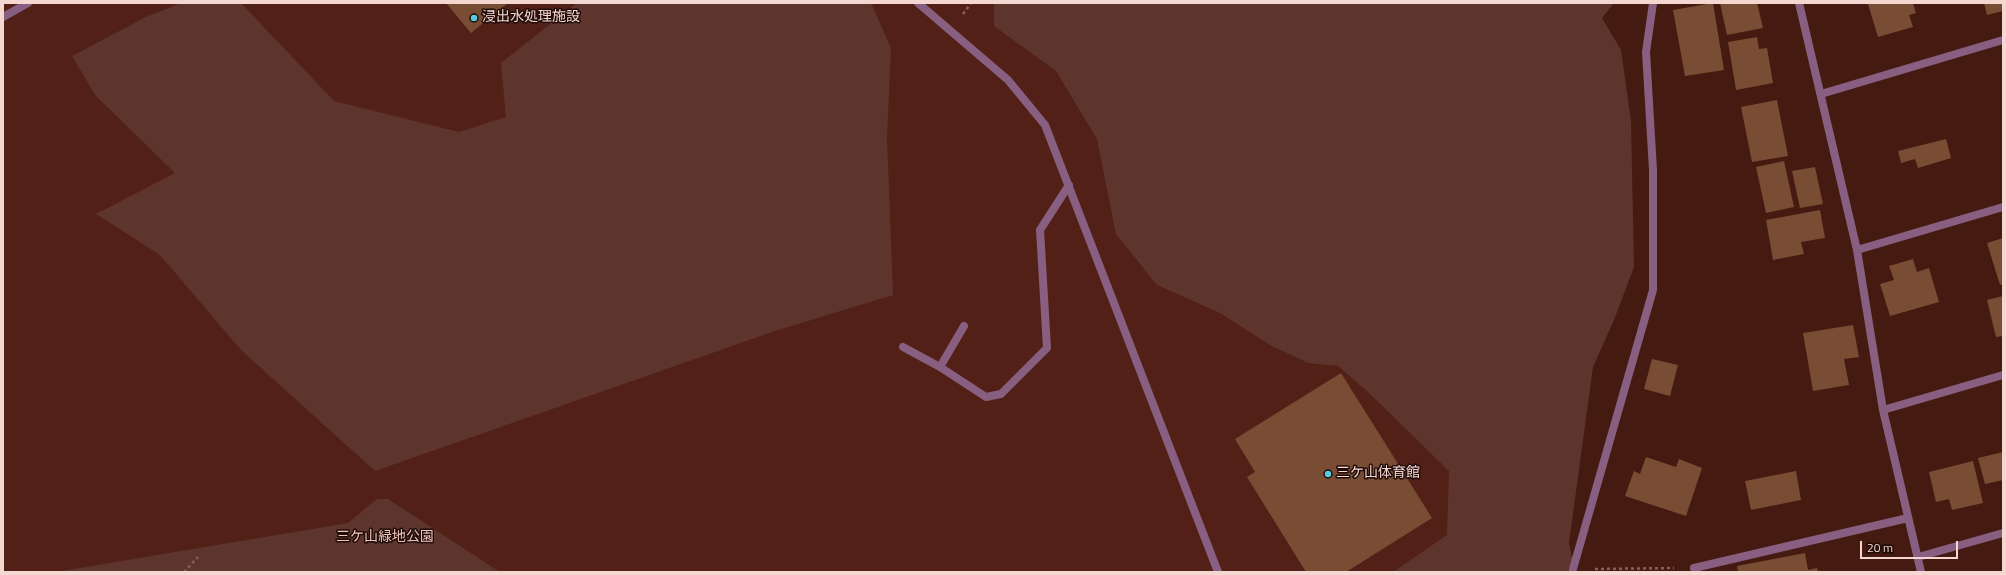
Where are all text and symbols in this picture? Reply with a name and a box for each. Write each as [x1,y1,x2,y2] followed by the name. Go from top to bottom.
[482,10,580,26] place label: 浸出水処理施設
[469,13,479,23] marker: 浸出水処理施設
[1336,466,1420,482] place label: 三ケ山体育館
[1323,469,1333,479] marker: 三ケ山体育館
[336,530,434,546] park label: 三ケ山緑地公園
[1862,533,1960,559] scale bar
[1867,538,1893,557] text: 20 m

